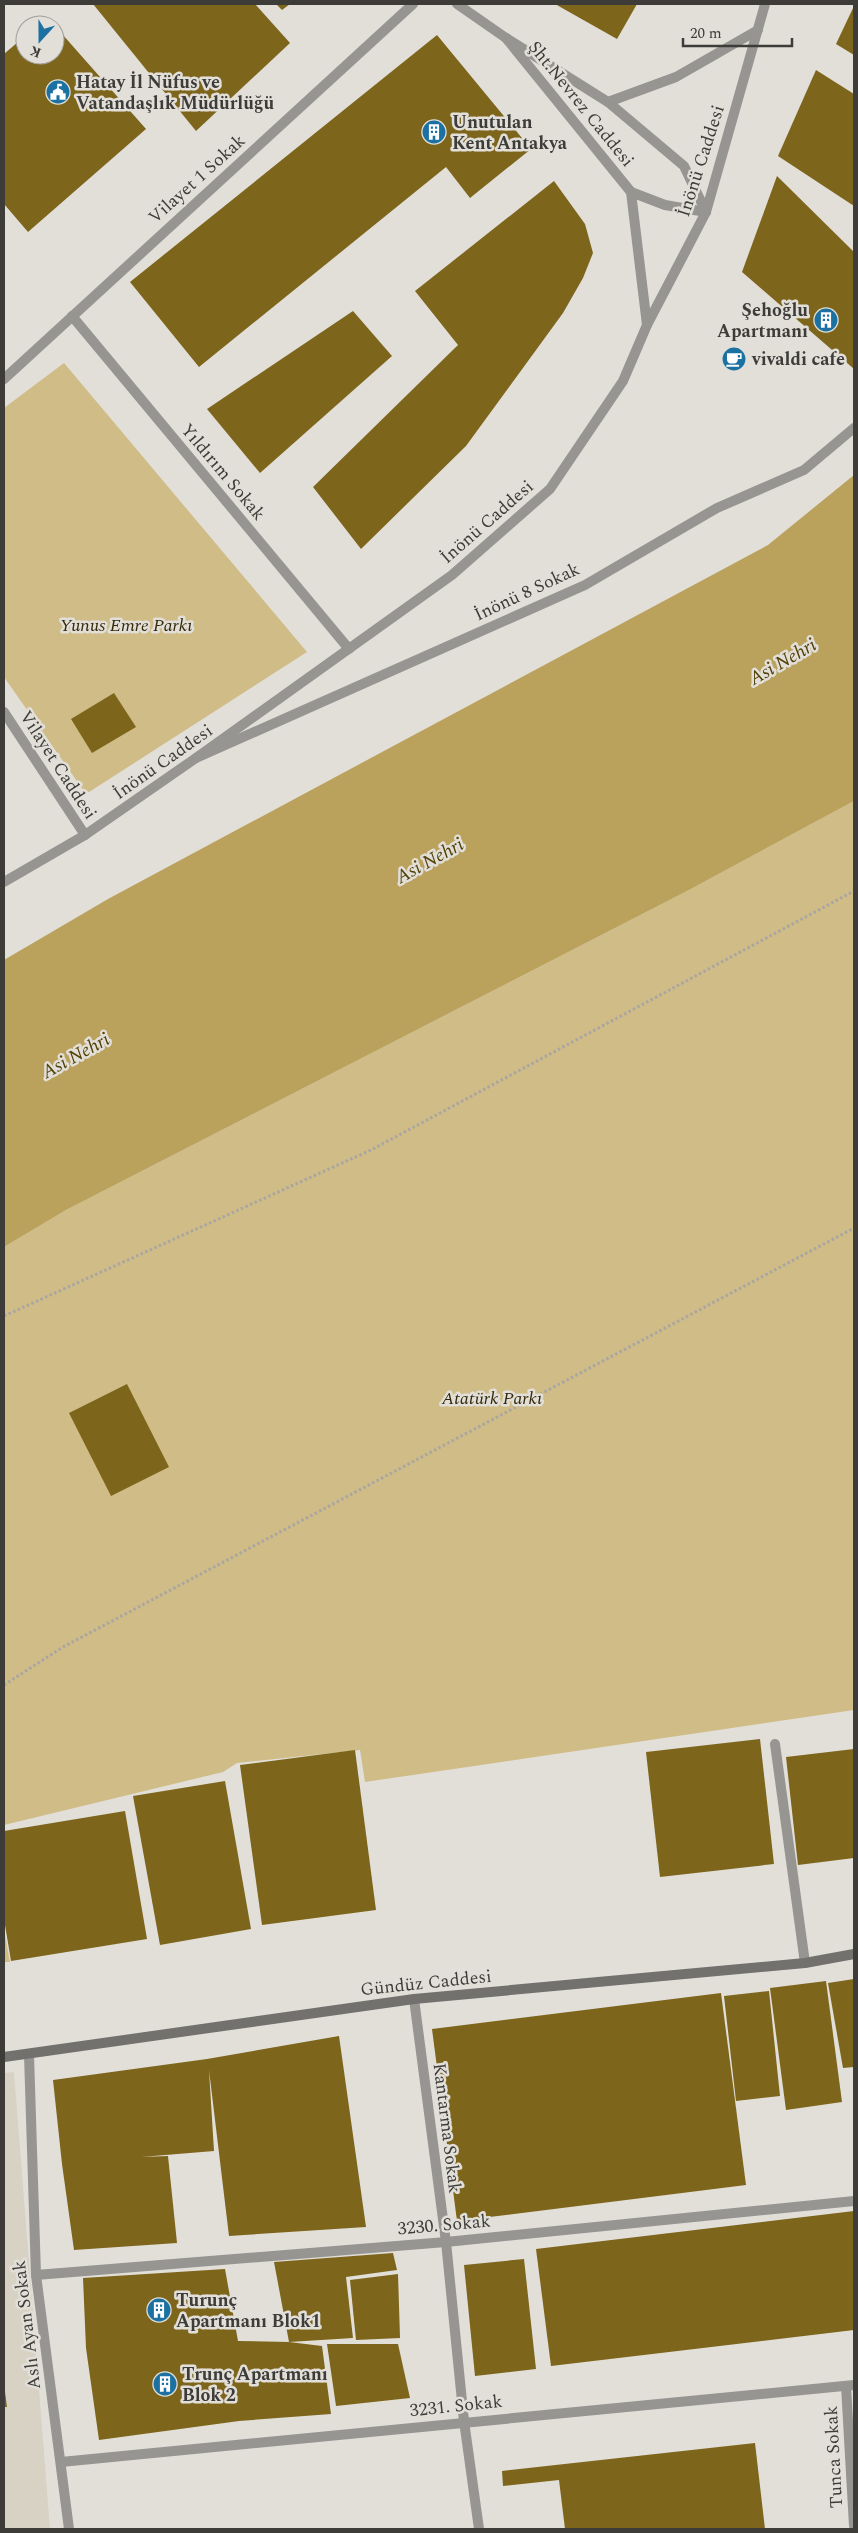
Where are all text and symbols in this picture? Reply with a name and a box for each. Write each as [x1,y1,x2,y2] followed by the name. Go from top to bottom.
[15,15,65,65] north arrow
[683,15,792,47] scale bar
[690,22,722,45] text: 20 m
[521,35,641,173] street label: Şht.Nevrez Caddesi
[27,40,44,63] text: K
[76,69,275,117] place label: Hatay İl Nüfus ve Vatandaşlık Müdürlüğü
[45,79,71,105] public building icon: Hatay İl Nüfus ve Vatandaşlık Müdürlüğü
[670,101,732,221] street label: İnönü Caddesi
[452,109,568,157] place label: Unutulan Kent Antakya
[421,119,447,145] building icon: Unutulan Kent Antakya
[142,128,252,230] street label: Vilayet 1 Sokak
[717,297,808,345] place label: Şehoğlu Apartmanı
[813,307,839,333] building icon: Şehoğlu Apartmanı
[721,346,747,372] cafe icon: vivaldi cafe
[751,346,845,373] place label: vivaldi cafe
[174,418,272,526] street label: Yıldırım Sokak
[434,474,540,570] street label: İnönü Caddesi
[470,556,584,628] street label: İnönü 8 Sokak
[60,612,192,639] park label: Yunus Emre Parkı
[743,631,822,694] water label: Asi Nehri
[13,705,103,825] street label: Vilayet Caddesi
[108,718,218,806] street label: İnönü Caddesi
[390,830,469,892] water label: Asi Nehri
[36,1025,115,1087] water label: Asi Nehri
[441,1385,542,1412] park label: Atatürk Parkı
[359,1963,493,2003] street label: Gündüz Caddesi
[426,2061,468,2195] street label: Kantarma Sokak
[396,2207,492,2243] street label: 3230. Sokak
[6,2259,48,2391] street label: Aslı Ayan Sokak
[176,2287,321,2335] place label: Turunç Apartmanı Blok1
[146,2297,172,2323] building icon: Turunç Apartmanı Blok1
[182,2361,328,2409] place label: Trunç Apartmanı Blok 2
[152,2371,178,2397] building icon: Trunç Apartmanı Blok 2
[408,2388,504,2424] street label: 3231. Sokak
[818,2405,850,2509] street label: Tunca Sokak

